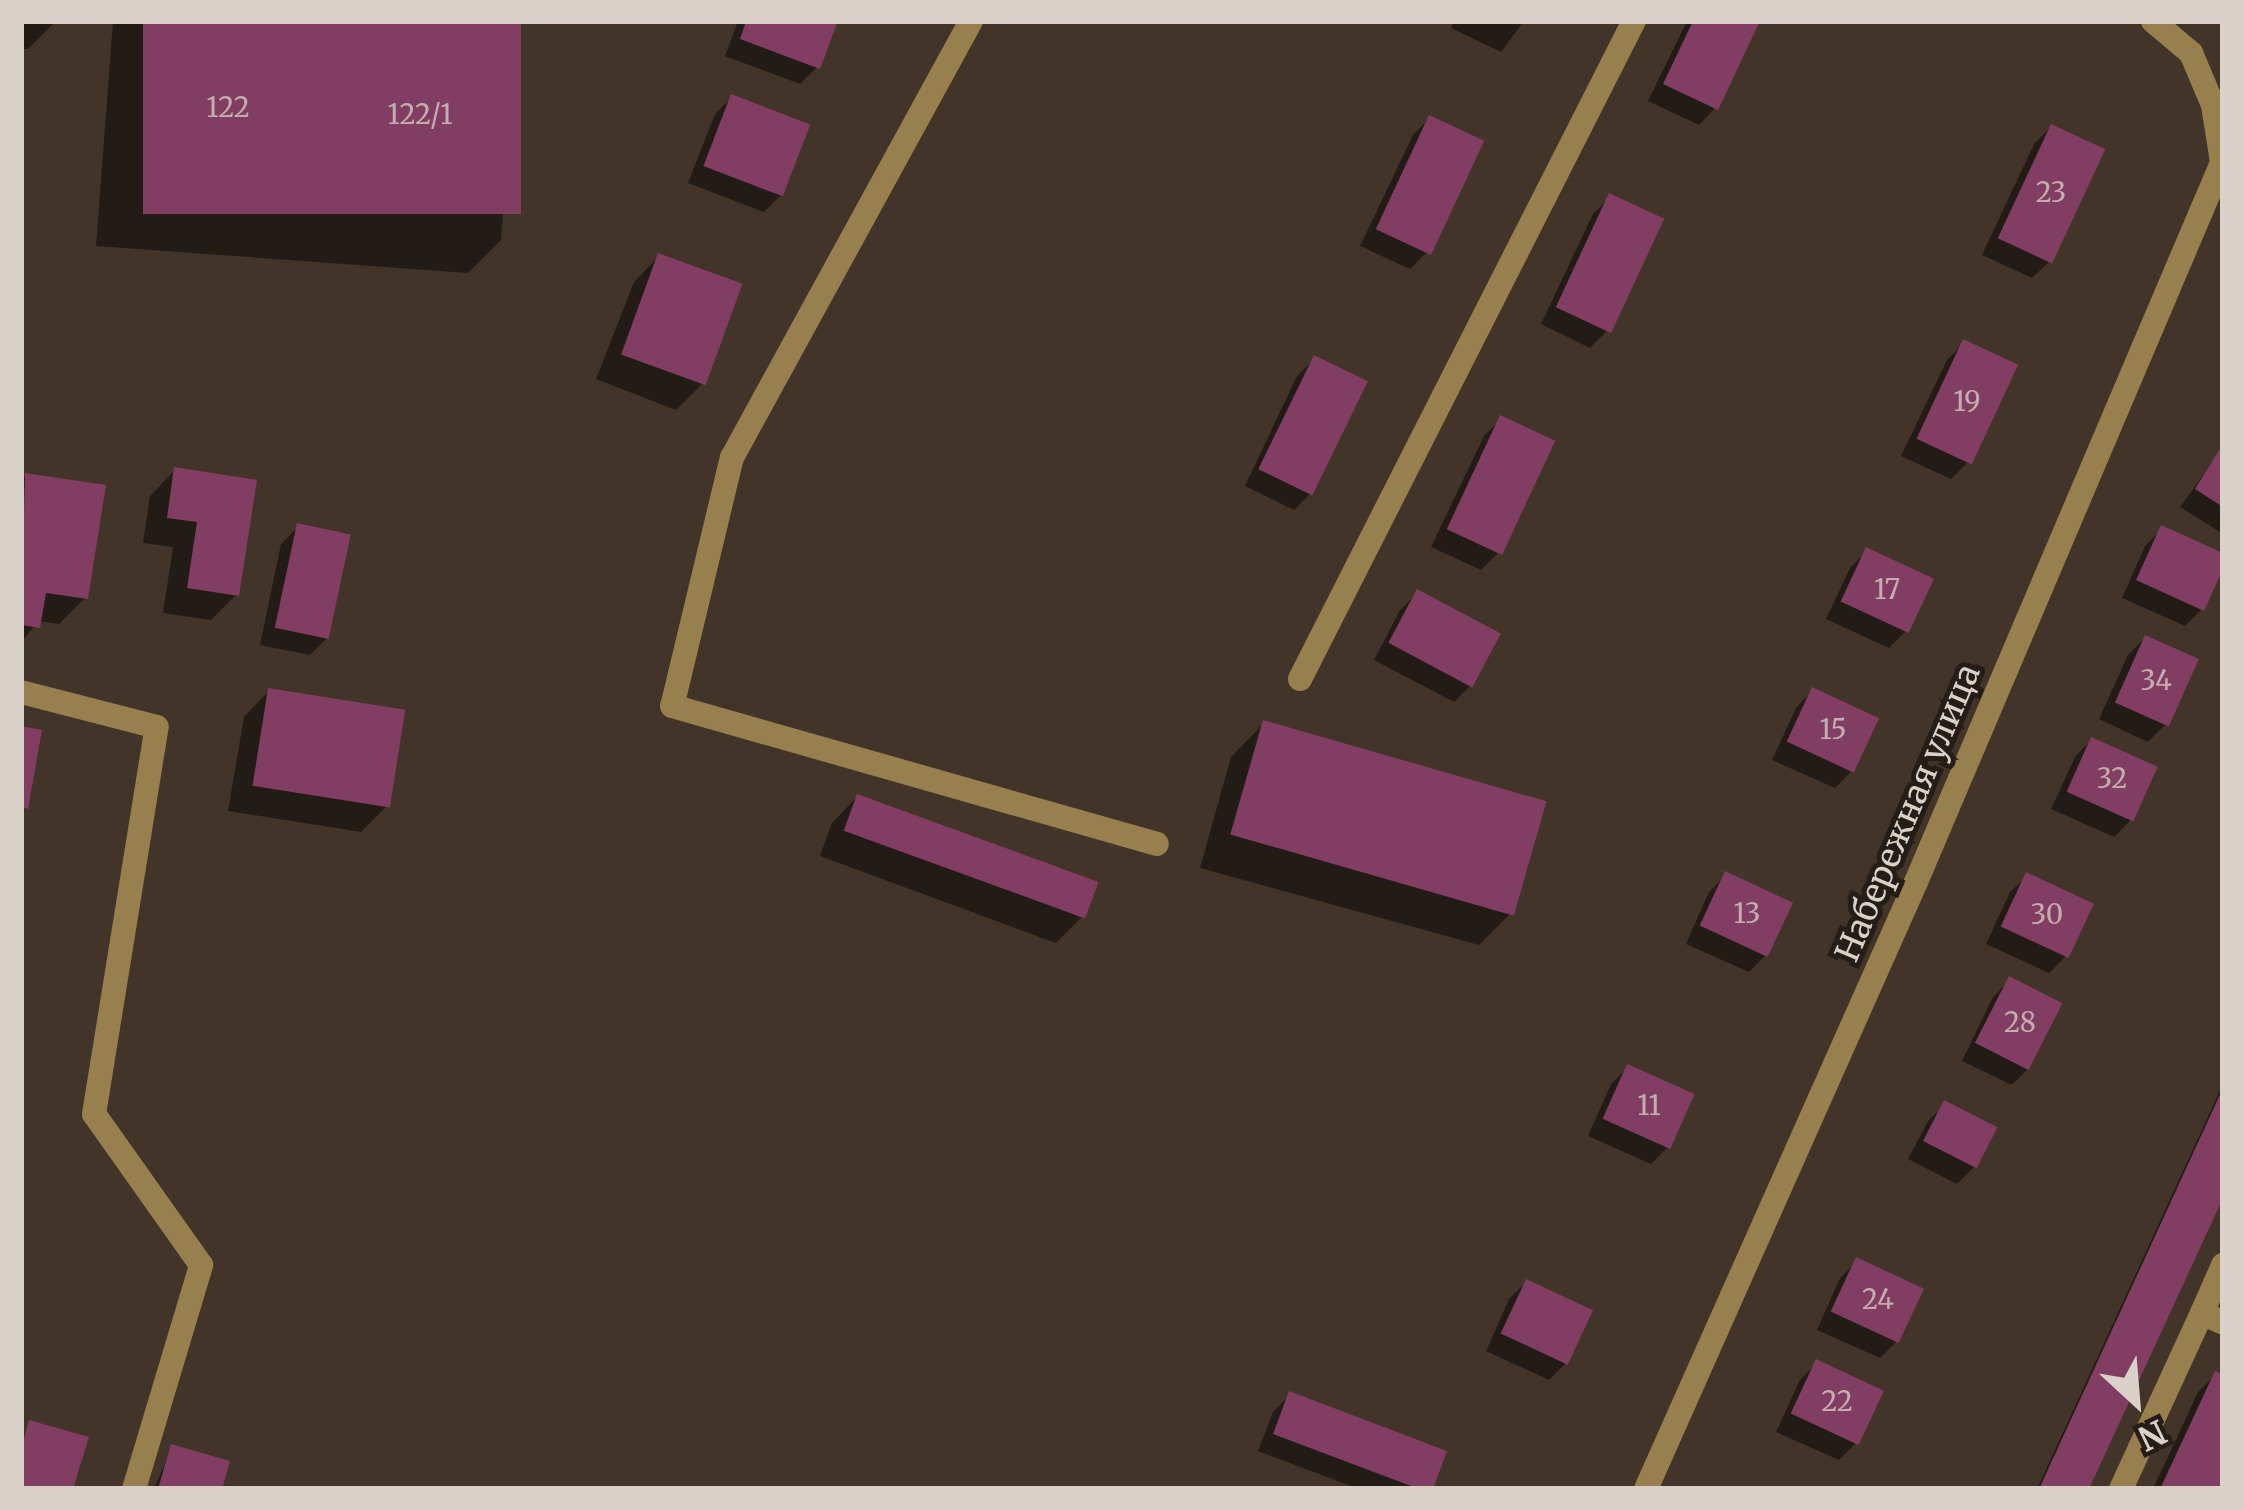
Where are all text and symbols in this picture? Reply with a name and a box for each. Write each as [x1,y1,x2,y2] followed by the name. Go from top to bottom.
[206,92,250,124] house number: 122
[388,99,452,131] house number: 122/1
[2036,177,2066,209] house number: 23
[1953,386,1981,418] house number: 19
[1874,574,1900,606] house number: 17
[1827,658,1989,968] street label: Набережная улица
[2140,665,2172,697] house number: 34
[1819,714,1847,746] house number: 15
[2097,763,2127,795] house number: 32
[1734,898,1760,930] house number: 13
[2031,899,2063,931] house number: 30
[2004,1007,2036,1039] house number: 28
[1637,1090,1661,1122] house number: 11
[1862,1284,1894,1316] house number: 24
[2076,1342,2196,1462] north arrow
[1821,1386,1853,1418] house number: 22
[2131,1411,2173,1459] text: N

